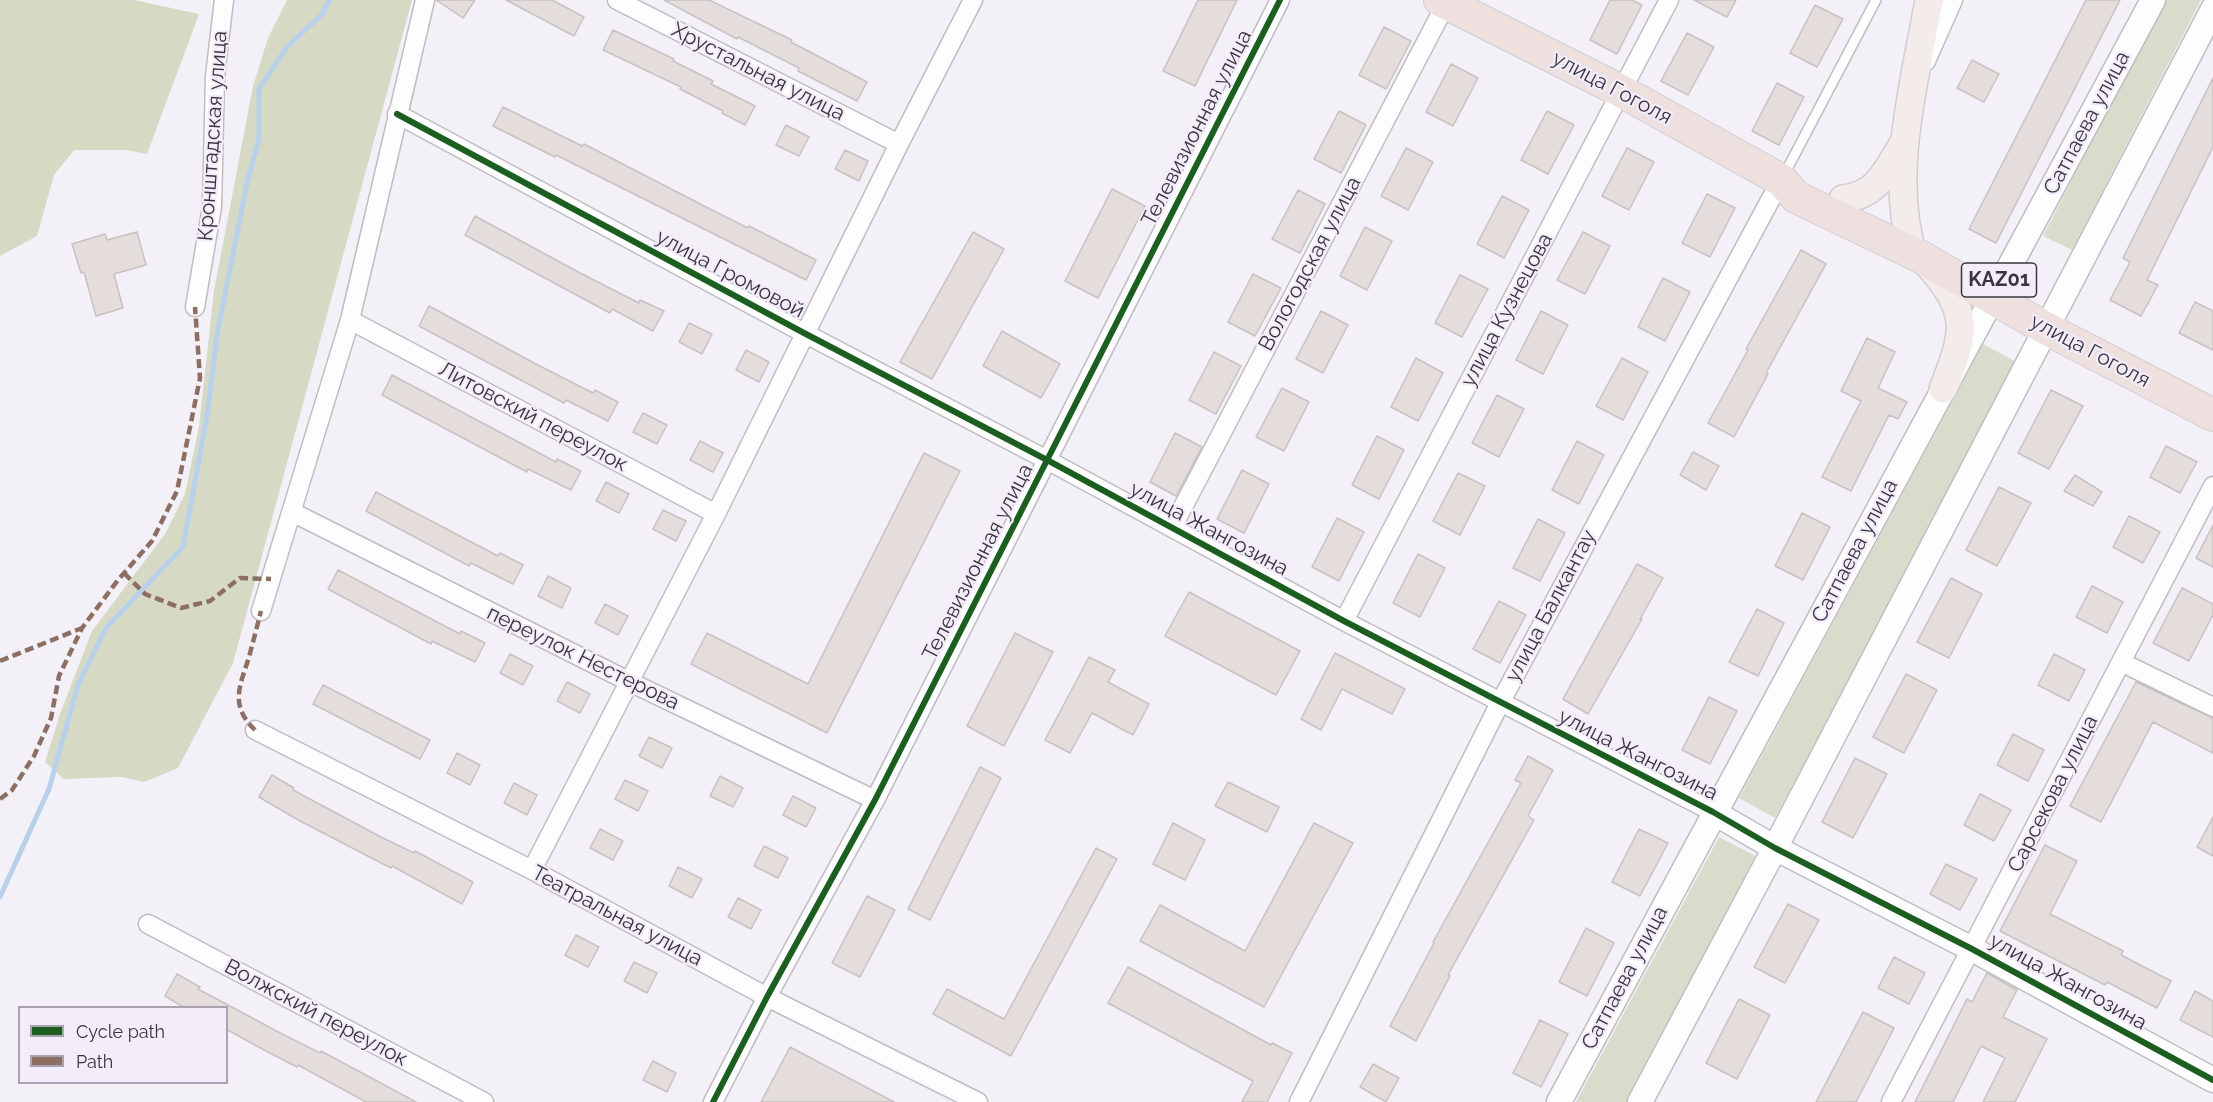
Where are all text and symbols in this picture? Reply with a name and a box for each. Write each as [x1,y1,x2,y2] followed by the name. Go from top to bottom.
[667,17,849,127] street label: Хрустальная улица
[1137,26,1257,230] street label: Телевизионная улица
[193,30,233,242] street label: Кронштадская улица
[1548,46,1676,130] street label: улица Гоголя
[2039,47,2135,199] street label: Сатпаева улица
[1253,173,1367,355] street label: Вологодская улица
[651,224,809,324] street label: улица Громовой
[1456,229,1558,391] street label: улица Кузнецова
[1962,263,2036,297] road number: KАZ01
[2026,309,2154,393] street label: улица Гоголя
[434,357,632,477] street label: Литовский переулок
[918,460,1038,664] street label: Телевизионная улица
[1807,475,1903,627] street label: Сатпаева улица
[1125,477,1293,581] street label: улица Жангозина
[1500,526,1602,686] street label: улица Балкантау
[483,600,683,716] street label: переулок Нестерова
[1554,704,1722,806] street label: улица Жангозина
[2003,711,2103,877] street label: Сарсекова улица
[527,860,707,972] street label: Театральная улица
[1577,902,1673,1054] street label: Сатпаева улица
[1985,928,2151,1036] street label: улица Жангозина
[220,954,412,1072] street label: Волжский переулок
[18,1006,228,1084] legend
[76,1021,165,1042] text: Cycle path
[76,1051,113,1072] text: Path

